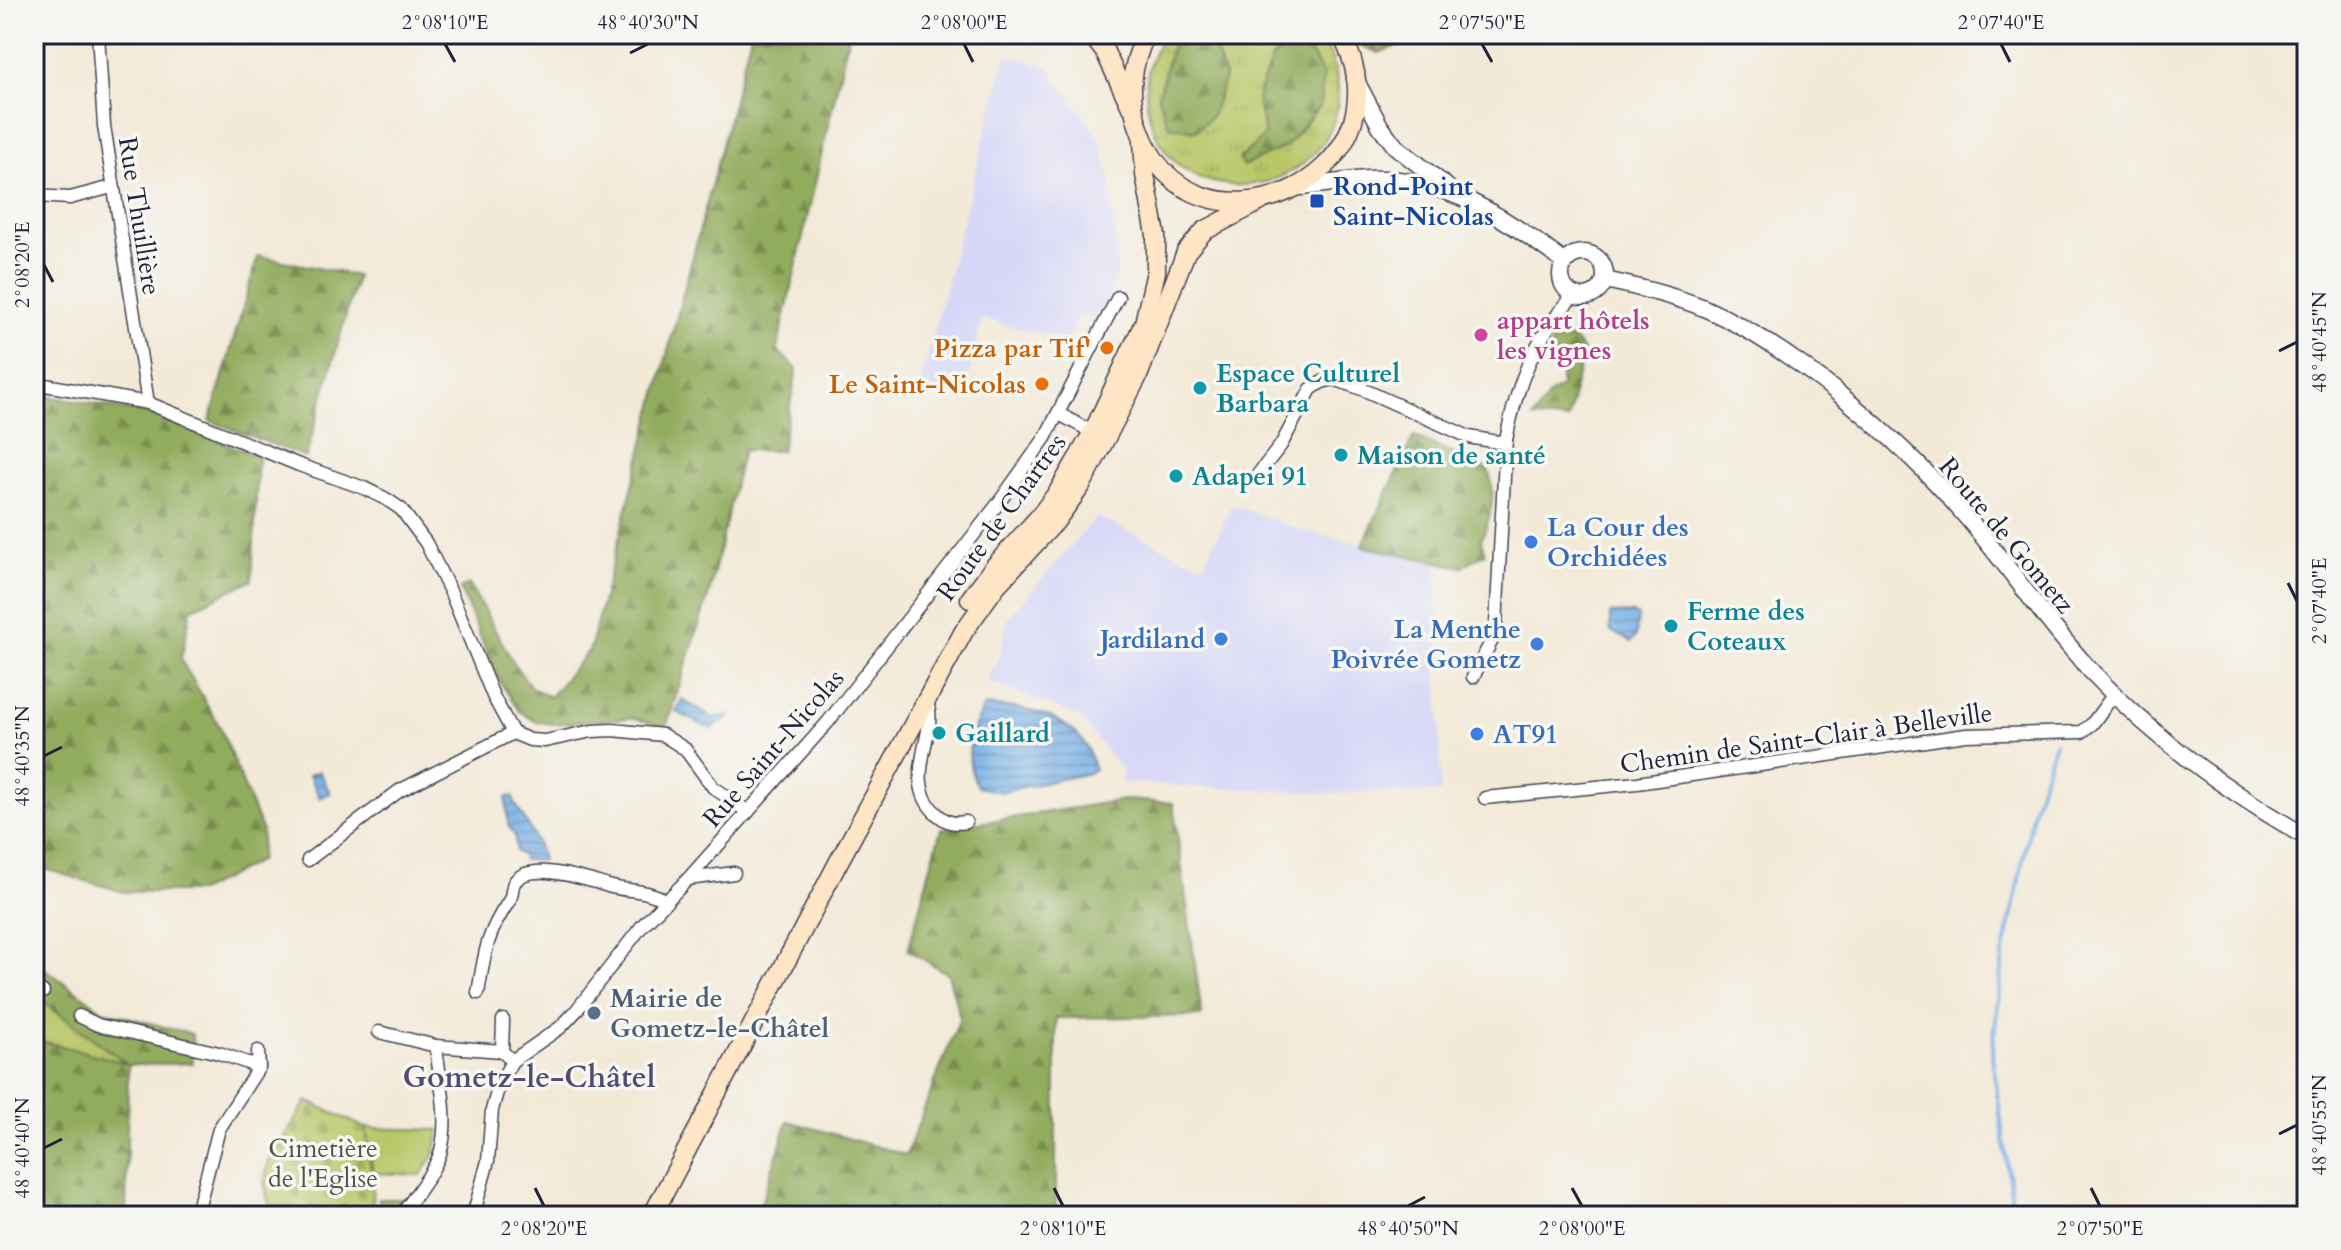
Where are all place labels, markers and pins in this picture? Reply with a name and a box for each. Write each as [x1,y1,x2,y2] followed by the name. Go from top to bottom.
[1333,169,1494,234] place label: Rond-Point Saint-Nicolas
[1308,192,1326,210] marker: Rond-Point Saint-Nicolas
[1497,303,1650,368] place label: appart hôtels les vignes
[1472,326,1490,344] marker: appart hôtels les vignes
[934,331,1091,366] place label: Pizza par Tif'
[1098,339,1116,357] marker: Pizza par Tif'
[1216,356,1400,421] place label: Espace Culturel Barbara
[829,367,1026,402] place label: Le Saint-Nicolas
[1033,375,1051,393] marker: Le Saint-Nicolas
[1191,379,1209,397] marker: Espace Culturel Barbara
[1357,438,1546,473] place label: Maison de santé
[1332,446,1350,464] marker: Maison de santé
[1192,459,1308,494] place label: Adapei 91
[1167,467,1185,485] marker: Adapei 91
[1547,510,1689,575] place label: La Cour des Orchidées
[1522,533,1540,551] marker: La Cour des Orchidées
[1687,594,1805,659] place label: Ferme des Coteaux
[1331,612,1521,677] place label: La Menthe Poivrée Gometz
[1662,617,1680,635] marker: Ferme des Coteaux
[1096,622,1205,657] place label: Jardiland
[1212,630,1230,648] marker: Jardiland
[1528,635,1546,653] marker: La Menthe Poivrée Gometz
[955,716,1050,751] place label: Gaillard
[1493,717,1558,752] place label: AT91
[930,724,948,742] marker: Gaillard
[1468,725,1486,743] marker: AT91
[610,981,830,1046] place label: Mairie de Gometz-le-Châtel
[585,1004,603,1022] marker: Mairie de Gometz-le-Châtel

